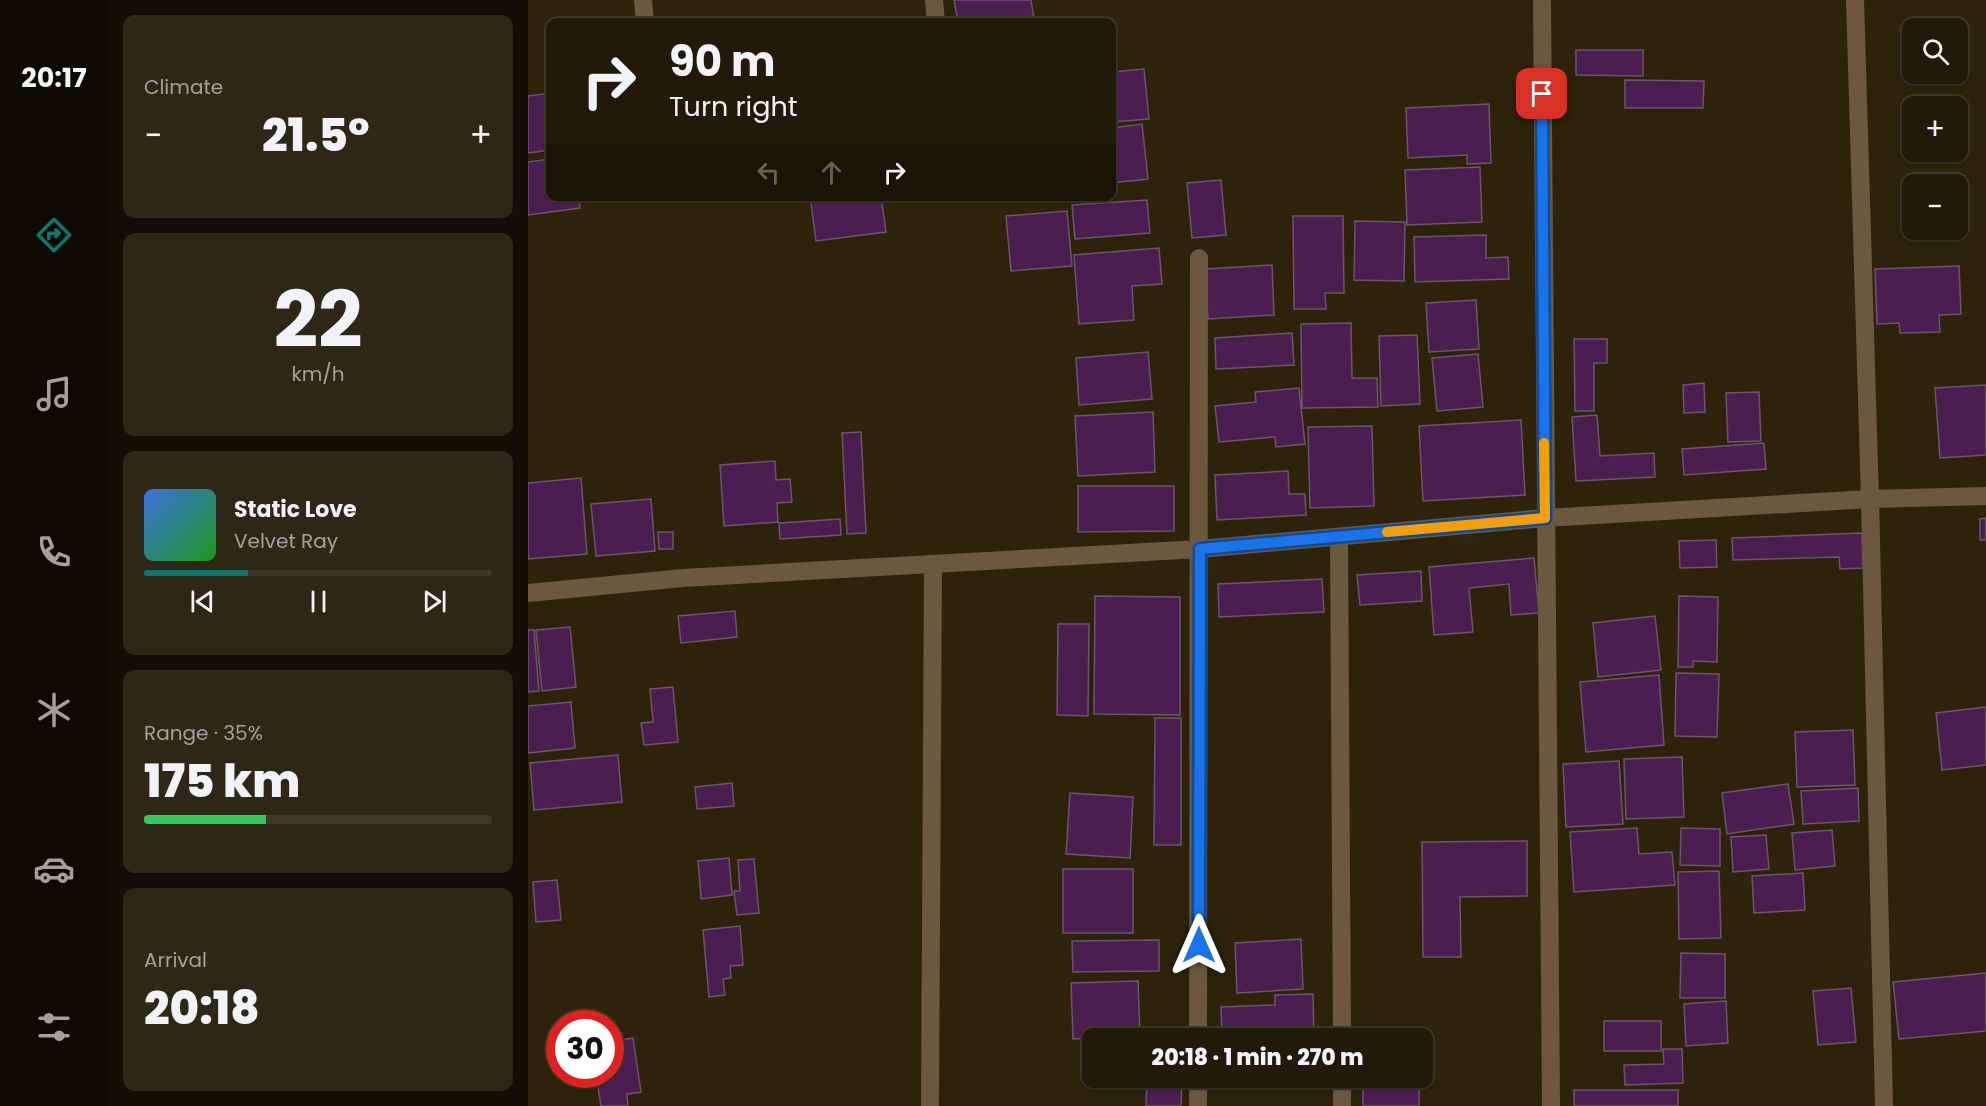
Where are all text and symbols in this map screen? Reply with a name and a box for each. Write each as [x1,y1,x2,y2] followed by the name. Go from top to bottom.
[1902,18,1968,240] map controls
[1902,18,1968,84] button: search
[669,32,776,91] text: 90 m
[570,42,648,120] icon: right
[21,59,87,96] text: 20:17
[1516,68,1567,119] pin
[144,73,223,101] text: Climate
[1525,77,1558,110] icon: arrive
[669,88,798,125] text: Turn right
[1902,96,1968,162] button: +
[262,104,370,167] text: 21.5°
[144,112,162,159] text: −
[469,112,492,159] text: +
[752,156,785,189] icon: left
[815,156,848,189] icon: ahead
[878,156,911,189] icon: right
[1902,174,1968,240] button: −
[33,214,75,256] icon: directions
[273,265,363,374] text: 22
[291,360,345,388] text: km/h
[33,373,75,415] icon: music
[234,494,357,525] text: Static Love
[234,527,338,555] text: Velvet Ray
[33,531,75,573] icon: phone
[186,585,219,618] icon: previous
[302,585,335,618] icon: pause
[418,585,451,618] icon: next
[33,689,75,731] icon: climate
[144,719,263,747] text: Range · 35%
[144,750,300,813] text: 175 km
[33,848,75,890] icon: car
[1167,913,1231,977] position arrow
[144,946,207,974] text: Arrival
[144,977,260,1040] text: 20:18
[33,1006,75,1048] icon: filters
[546,1010,624,1088] speed limit sign: 30
[1152,1042,1363,1073] text: 20:18 · 1 min · 270 m

